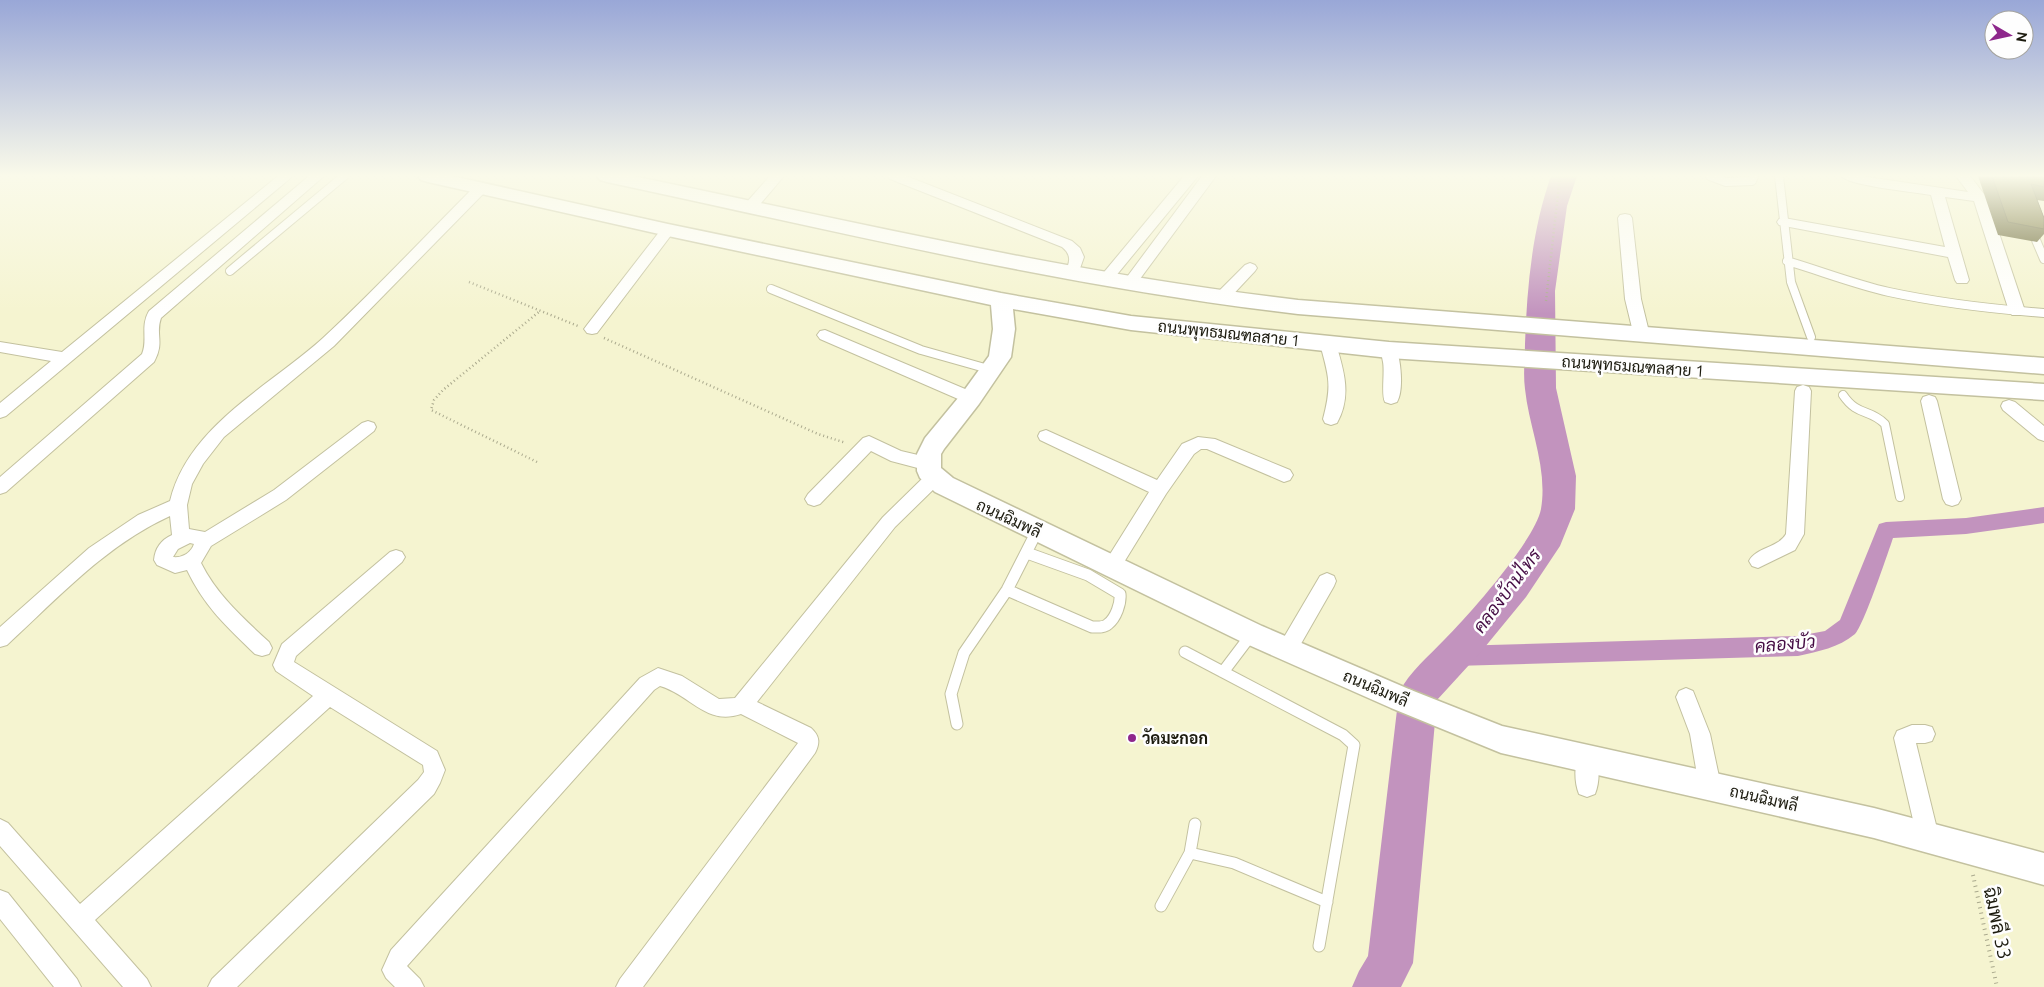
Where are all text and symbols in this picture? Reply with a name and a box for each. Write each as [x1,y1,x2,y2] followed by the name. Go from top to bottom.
[1984,10,2034,60] north arrow
[2013,31,2031,43] text: N
[1157,317,1301,352] street label: ถนนพุทธมณฑลสาย 1
[1561,352,1705,383] street label: ถนนพุทธมณฑลสาย 1
[974,493,1045,541] street label: ถนนฉิมพลี
[1467,542,1545,636] water label: คลองบ้านไทร
[1754,630,1816,656] water label: คลองบัว
[1341,664,1412,710] street label: ถนนฉิมพลี
[1142,728,1208,747] place label: วัดมะกอก
[1126,732,1138,744] marker: วัดมะกอก
[1728,779,1800,815] street label: ถนนฉิมพลี
[1980,885,2017,961] street label: ฉิมพลี 33

